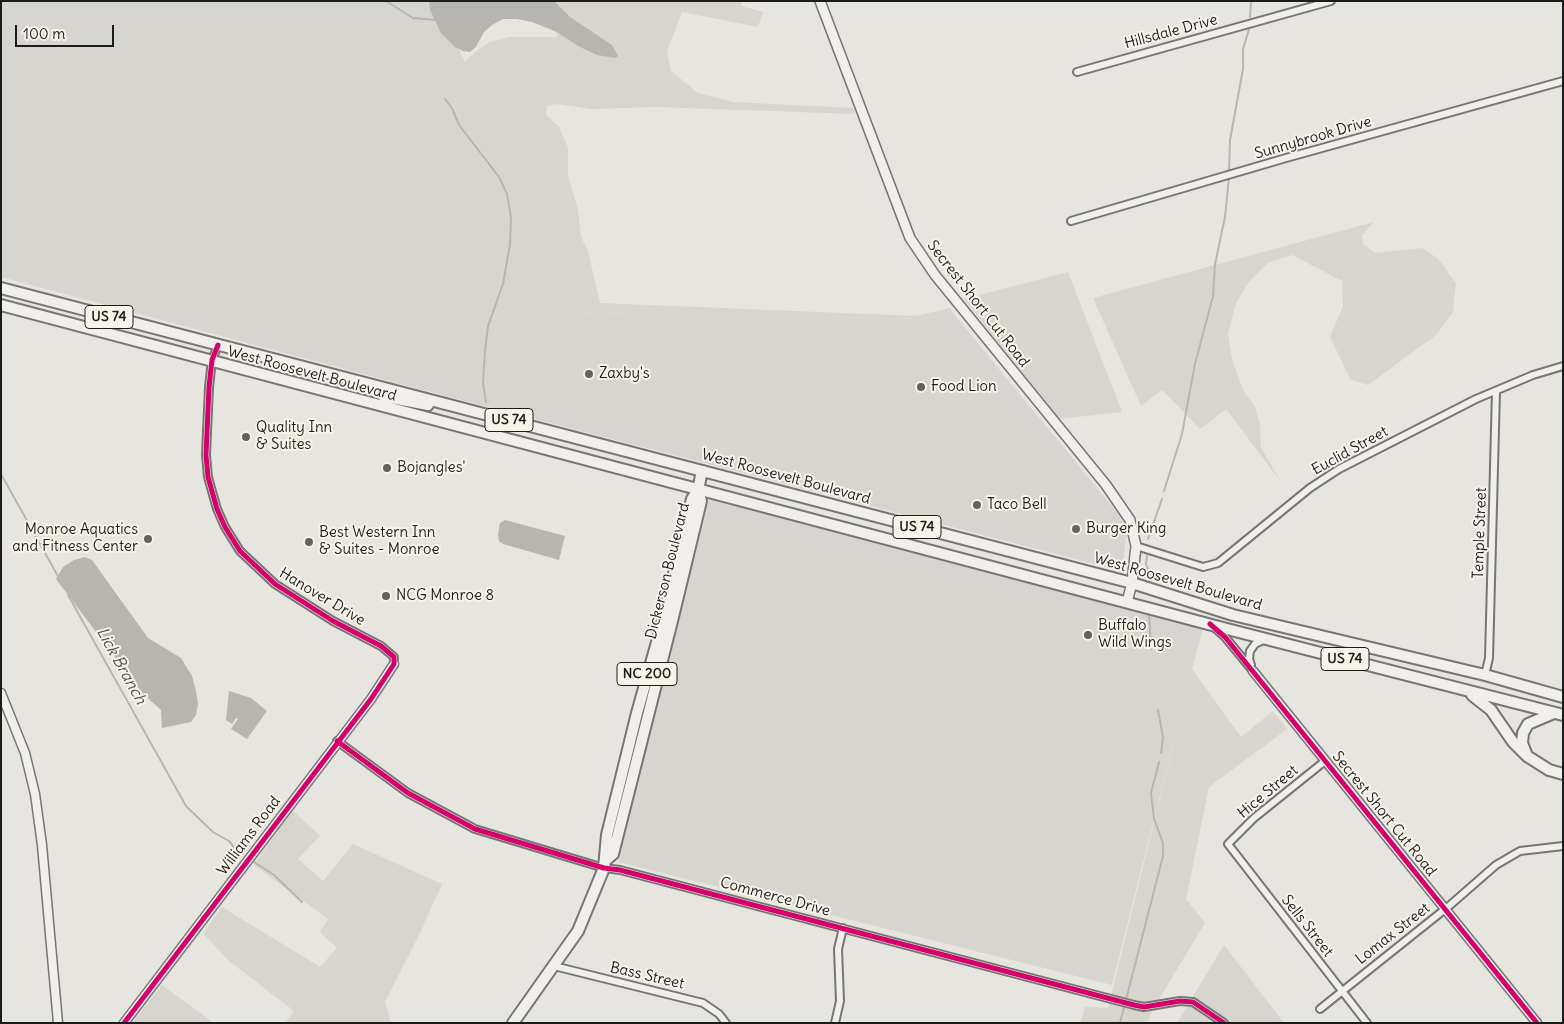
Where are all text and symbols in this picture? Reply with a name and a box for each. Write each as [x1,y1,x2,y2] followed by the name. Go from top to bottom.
[1123,11,1219,53] street label: Hillsdale Drive
[18,15,116,47] scale bar
[23,24,65,43] text: 100 m
[1252,113,1374,163] street label: Sunnybrook Drive
[923,237,1033,371] street label: Secrest Short Cut Road
[85,306,133,328] road number: US 74
[226,343,398,405] street label: West Roosevelt Boulevard
[599,365,650,383] place label: Zaxby's
[583,368,595,380] marker: Zaxby's
[931,378,997,396] place label: Food Lion
[915,381,927,393] marker: Food Lion
[485,408,533,432] road number: US 74
[256,419,332,454] place label: Quality Inn & Suites
[1309,423,1391,479] street label: Euclid Street
[240,431,252,443] marker: Quality Inn & Suites
[700,446,872,508] street label: West Roosevelt Boulevard
[397,459,465,477] place label: Bojangles'
[381,462,393,474] marker: Bojangles'
[1469,487,1491,579] street label: Temple Street
[987,496,1046,514] place label: Taco Bell
[971,499,983,511] marker: Taco Bell
[642,501,694,641] street label: Dickerson Boulevard
[893,516,941,538] road number: US 74
[1086,520,1166,538] place label: Burger King
[12,521,138,556] place label: Monroe Aquatics and Fitness Center
[1070,523,1082,535] marker: Burger King
[319,524,440,559] place label: Best Western Inn & Suites - Monroe
[142,533,154,545] marker: Monroe Aquatics and Fitness Center
[303,536,315,548] marker: Best Western Inn & Suites - Monroe
[1092,549,1264,615] street label: West Roosevelt Boulevard
[276,564,368,630] street label: Hanover Drive
[396,587,494,605] place label: NCG Monroe 8
[380,590,392,602] marker: NCG Monroe 8
[1098,617,1172,652] place label: Buffalo Wild Wings
[92,624,150,708] water label: Lick Branch
[1082,629,1094,641] marker: Buffalo Wild Wings
[1321,648,1369,671] road number: US 74
[617,662,677,686] road number: NC 200
[1328,748,1440,880] street label: Secrest Short Cut Road
[1234,762,1302,822] street label: Hice Street
[213,793,285,879] street label: Williams Road
[718,874,832,920] street label: Commerce Drive
[1277,891,1337,961] street label: Sells Street
[1352,899,1434,969] street label: Lomax Street
[608,959,686,993] street label: Bass Street

